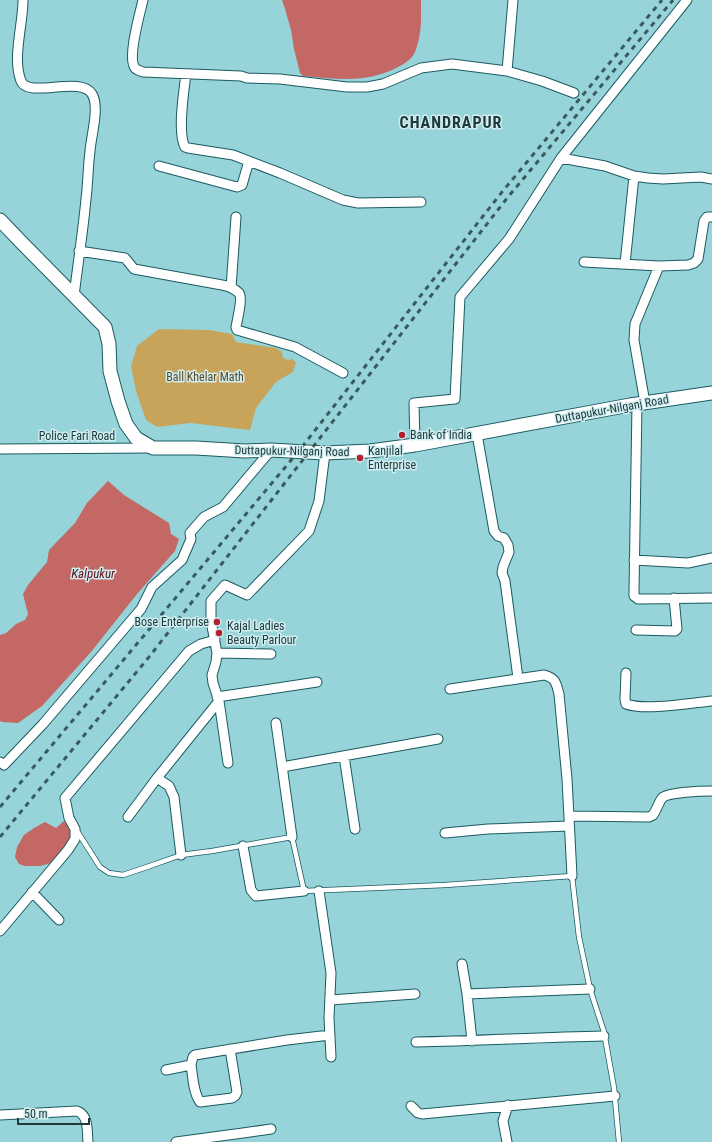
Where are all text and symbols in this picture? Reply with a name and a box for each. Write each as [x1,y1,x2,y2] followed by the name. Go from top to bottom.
[400,113,502,132] district label: CHANDRAPUR
[166,370,244,384] park label: Ball Khelar Math
[554,392,670,426] street label: Duttapukur-Nilganj Road
[410,428,472,442] place label: Bank of India
[39,429,115,443] street label: Police Fari Road
[397,430,407,440] marker: Bank of India
[234,443,350,459] street label: Duttapukur-Nilganj Road
[368,444,416,472] place label: Kanjilal Enterprise
[355,453,365,463] marker: Kanjilal Enterprise
[71,566,116,581] water label: Kalpukur
[135,615,209,629] place label: Bose Enterprise
[212,617,222,627] marker: Bose Enterprise
[227,619,297,647] place label: Kajal Ladies Beauty Parlour
[214,628,224,638] marker: Kajal Ladies Beauty Parlour
[18,1100,89,1126] scale bar
[24,1107,48,1121] text: 50 m

